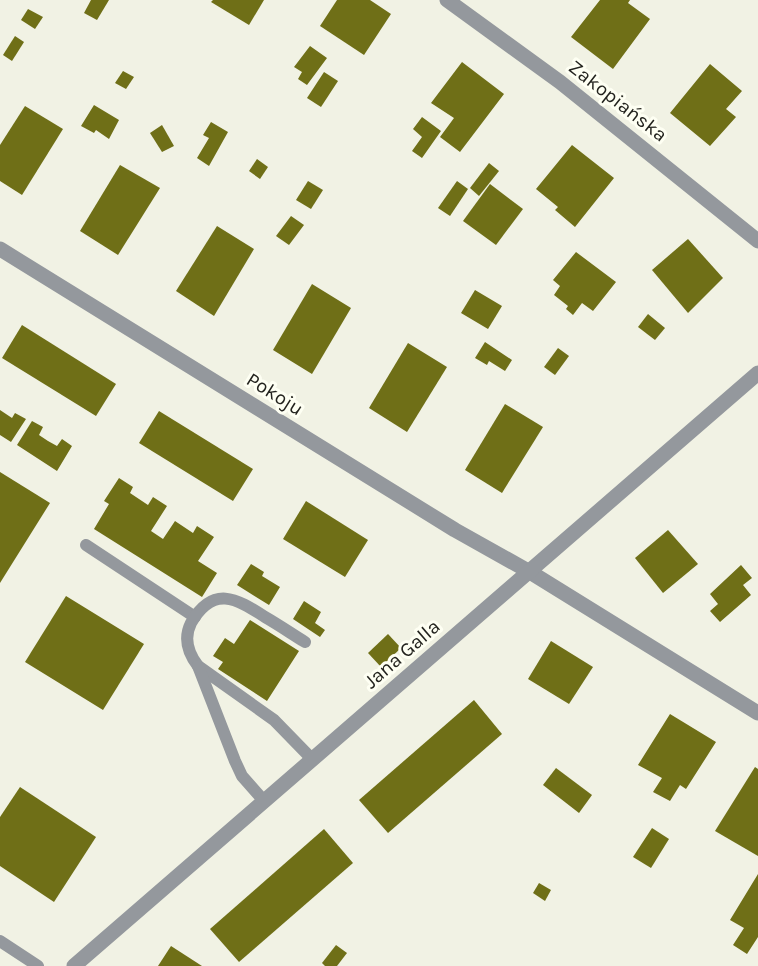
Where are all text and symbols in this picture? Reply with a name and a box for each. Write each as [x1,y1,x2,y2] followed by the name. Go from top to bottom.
[564,55,672,147] street label: Zakopiańska
[242,368,308,420] street label: Pokoju
[359,615,445,693] street label: Jana Galla

